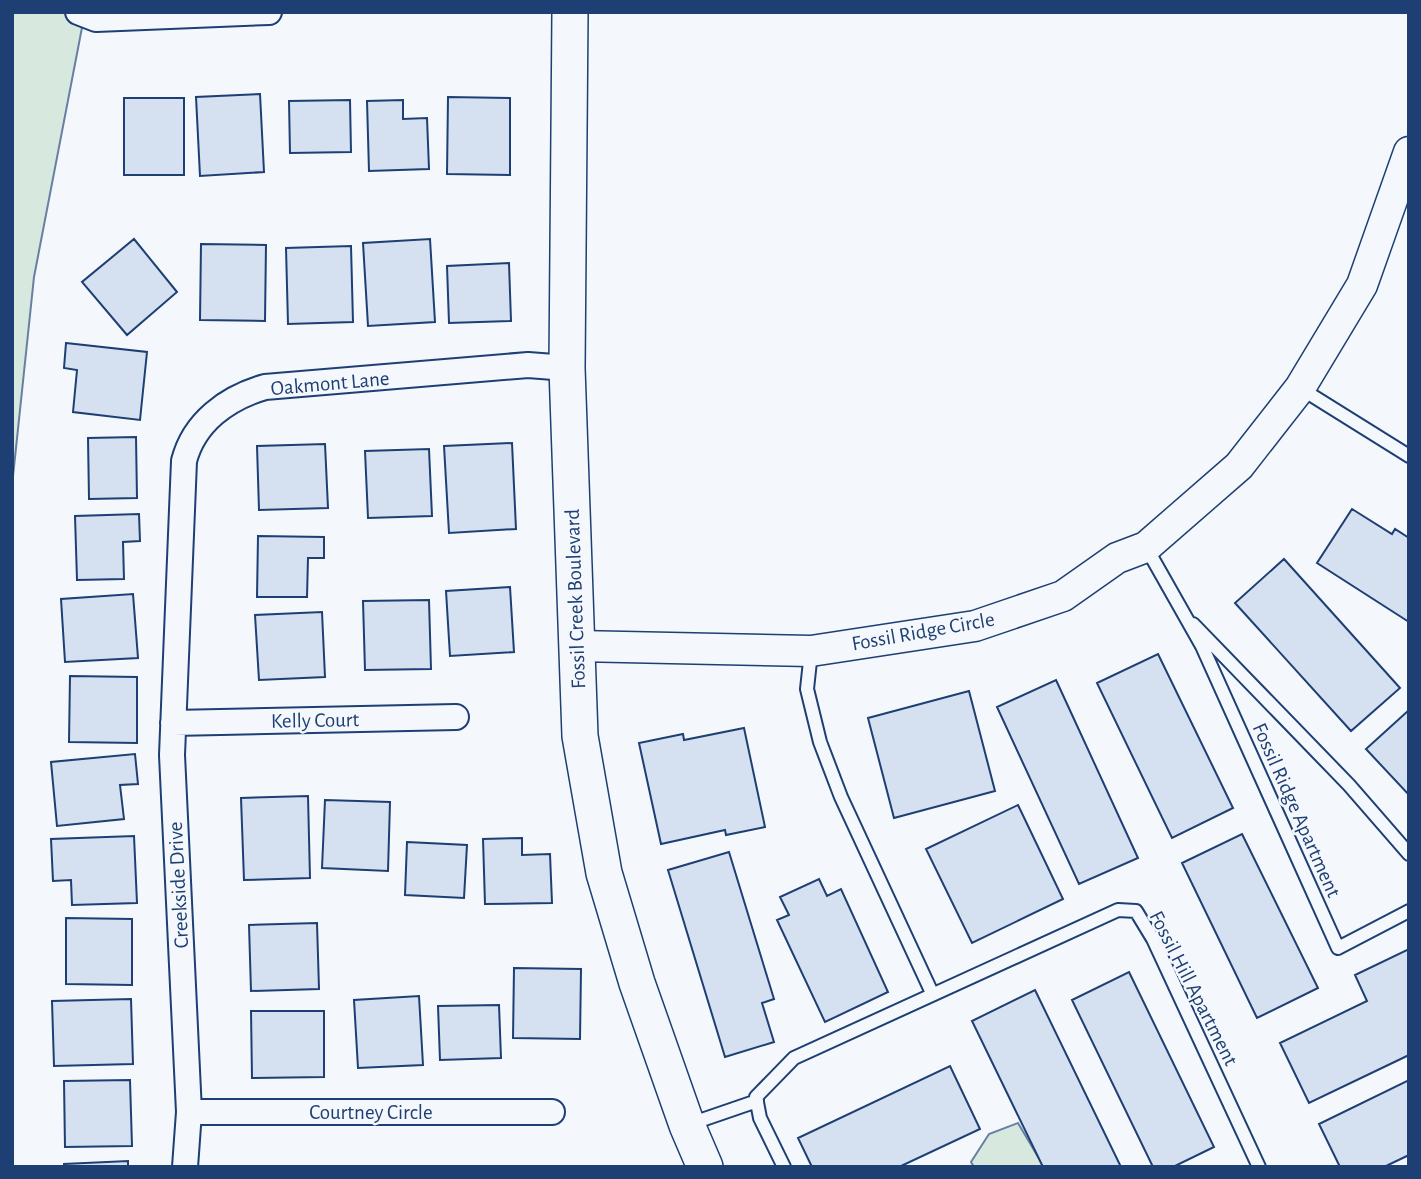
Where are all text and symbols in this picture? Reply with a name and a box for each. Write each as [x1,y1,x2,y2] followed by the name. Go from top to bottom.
[270,368,390,399] street label: Oakmont Lane
[562,508,589,689] street label: Fossil Creek Boulevard
[850,609,996,654] street label: Fossil Ridge Circle
[271,709,360,732] street label: Kelly Court
[1249,720,1345,901] street label: Fossil Ridge Apartment
[165,821,192,949] street label: Creekside Drive
[1145,907,1242,1069] street label: Fossil Hill Apartment
[309,1102,433,1123] street label: Courtney Circle

